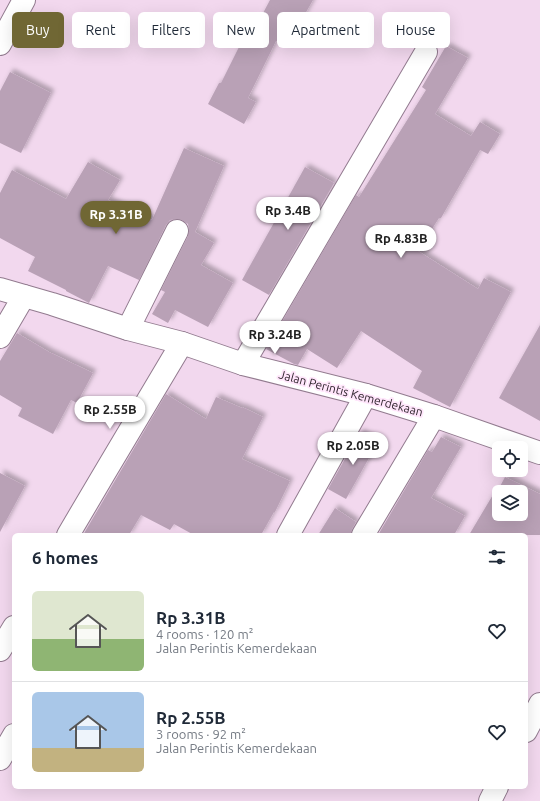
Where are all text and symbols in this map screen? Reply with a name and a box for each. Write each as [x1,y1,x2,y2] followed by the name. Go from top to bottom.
[12,12,64,48] chip: Buy
[72,12,130,48] chip: Rent
[138,12,205,48] chip: Filters
[213,12,269,48] chip: New
[277,12,374,48] chip: Apartment
[382,12,450,48] chip: House
[251,197,325,231] pin: Rp 3.4B
[75,201,157,235] pin: Rp 3.31B
[265,203,311,217] text: Rp 3.4B
[89,207,143,221] text: Rp 3.31B
[360,225,442,259] pin: Rp 4.83B
[374,231,428,245] text: Rp 4.83B
[234,321,316,355] pin: Rp 3.24B
[248,327,302,341] text: Rp 3.24B
[278,367,424,419] street label: Jalan Perintis Kemerdekaan
[69,396,151,430] pin: Rp 2.55B
[83,402,137,416] text: Rp 2.55B
[312,432,394,466] pin: Rp 2.05B
[326,438,380,452] text: Rp 2.05B
[492,441,528,521] map controls
[492,441,528,477] button: locate
[492,485,528,521] button: layers
[486,546,508,568] icon: filters
[32,548,98,567] text: 6 homes
[64,607,112,655] icon: home
[156,608,226,627] text: Rp 3.31B
[486,620,508,642] icon: heart
[156,627,253,641] text: 4 rooms · 120 m²
[156,641,317,655] text: Jalan Perintis Kemerdekaan
[64,708,112,756] icon: home
[156,708,226,727] text: Rp 2.55B
[486,721,508,743] icon: heart
[156,727,246,741] text: 3 rooms · 92 m²
[156,741,317,755] text: Jalan Perintis Kemerdekaan

